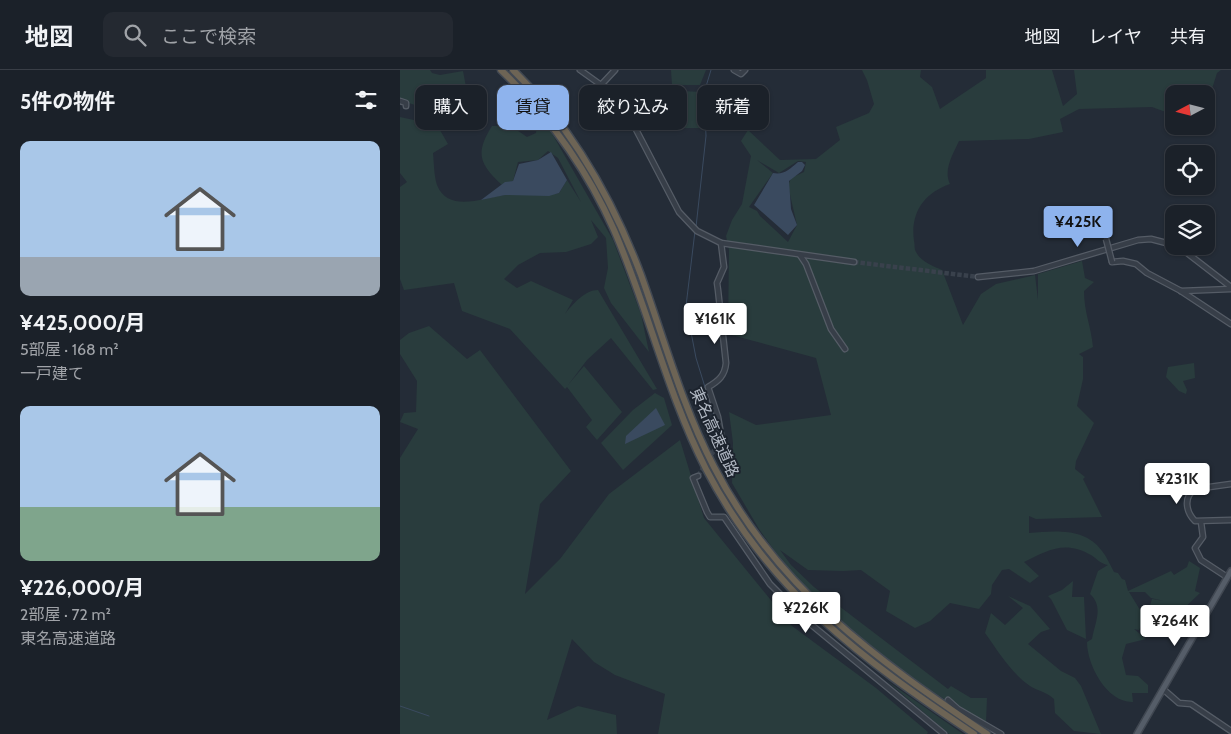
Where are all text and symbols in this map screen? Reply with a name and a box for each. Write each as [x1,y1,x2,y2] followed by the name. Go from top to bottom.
[103,12,453,57] search box
[121,21,149,49] icon: search
[25,22,73,51] text: 地図
[161,25,256,48] text: ここで検索
[1025,26,1061,48] text: 地図
[1089,26,1142,48] text: レイヤ
[1170,26,1206,48] text: 共有
[415,85,487,130] chip: 購入
[497,85,569,130] chip: 賃貸
[579,85,687,130] chip: 絞り込み
[697,85,769,130] chip: 新着
[1165,85,1215,135] north arrow
[1165,85,1215,255] map controls
[352,86,380,114] icon: filters
[20,89,115,114] text: 5件の物件
[1165,145,1215,195] button: locate
[155,174,245,264] icon: home
[1165,205,1215,255] button: layers
[1043,206,1113,248] pin: ¥425K
[1055,212,1101,231] text: ¥425K
[680,302,750,345] pin: ¥161K
[695,309,735,328] text: ¥161K
[20,310,146,335] text: ¥425,000/月
[20,340,119,359] text: 5部屋 · 168 m²
[20,364,84,383] text: 一戸建て
[686,384,743,480] street label: 東名高速道路
[155,439,245,529] icon: home
[1142,462,1212,505] pin: ¥231K
[1156,469,1198,488] text: ¥231K
[20,575,144,600] text: ¥226,000/月
[771,592,841,634] pin: ¥226K
[783,598,829,617] text: ¥226K
[1140,604,1210,647] pin: ¥264K
[20,605,111,624] text: 2部屋 · 72 m²
[1151,611,1199,630] text: ¥264K
[20,629,116,648] text: 東名高速道路

